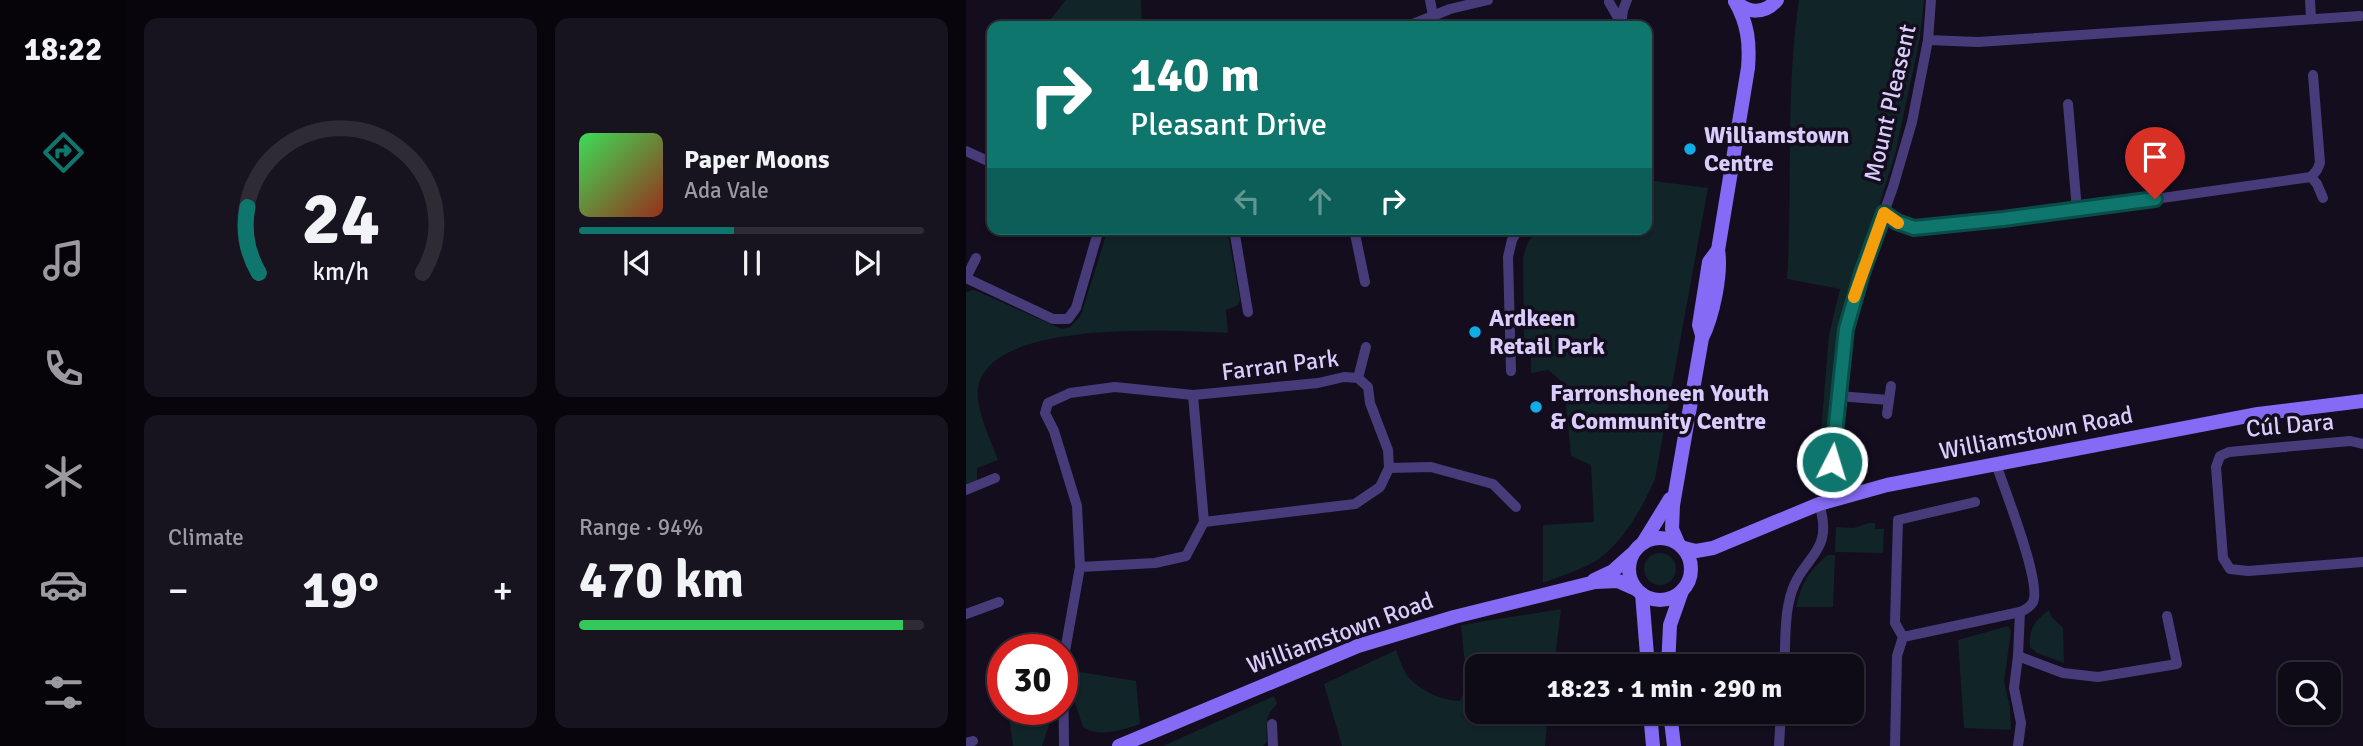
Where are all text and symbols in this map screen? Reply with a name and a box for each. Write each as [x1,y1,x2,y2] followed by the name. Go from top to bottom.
[1857,21,1923,185] street label: Mount Pleasent
[24,30,102,69] text: 18:22
[1130,45,1260,105] text: 140 m
[1015,49,1106,140] icon: right
[1130,105,1327,144] text: Pleasant Drive
[1704,120,1849,178] place label: Williamstown Centre
[2125,127,2185,199] pin
[39,128,88,177] icon: directions
[2136,138,2174,176] icon: arrive
[1682,141,1698,157] marker: Williamstown Centre
[684,144,830,176] text: Paper Moons
[301,176,380,265] text: 24
[684,176,769,205] text: Ada Vale
[1228,182,1266,220] icon: left
[1301,182,1339,220] icon: ahead
[1374,182,1412,220] icon: right
[39,236,88,285] icon: music
[618,244,656,282] icon: previous
[733,244,771,282] icon: pause
[848,244,886,282] icon: next
[312,256,369,287] text: km/h
[1489,303,1605,361] place label: Ardkeen Retail Park
[1467,324,1483,340] marker: Ardkeen Retail Park
[1220,343,1340,387] street label: Farran Park
[39,344,88,393] icon: phone
[1550,378,1769,436] place label: Farronshoneen Youth & Community Centre
[1528,399,1544,415] marker: Farronshoneen Youth & Community Centre
[1937,400,2135,466] street label: Williamstown Road
[2245,406,2335,444] street label: Cúl Dara
[1795,425,1869,499] position arrow
[39,452,88,501] icon: climate
[579,513,703,542] text: Range · 94%
[168,523,244,552] text: Climate
[579,548,744,612] text: 470 km
[302,558,379,622] text: 19°
[39,560,88,609] icon: car
[168,567,189,614] text: −
[492,567,513,614] text: +
[1243,585,1437,681] street label: Williamstown Road
[987,634,1078,725] speed limit sign: 30
[2278,662,2341,725] map controls
[2278,662,2341,725] button: search
[39,668,88,717] icon: filters
[1547,673,1782,705] text: 18:23 · 1 min · 290 m

